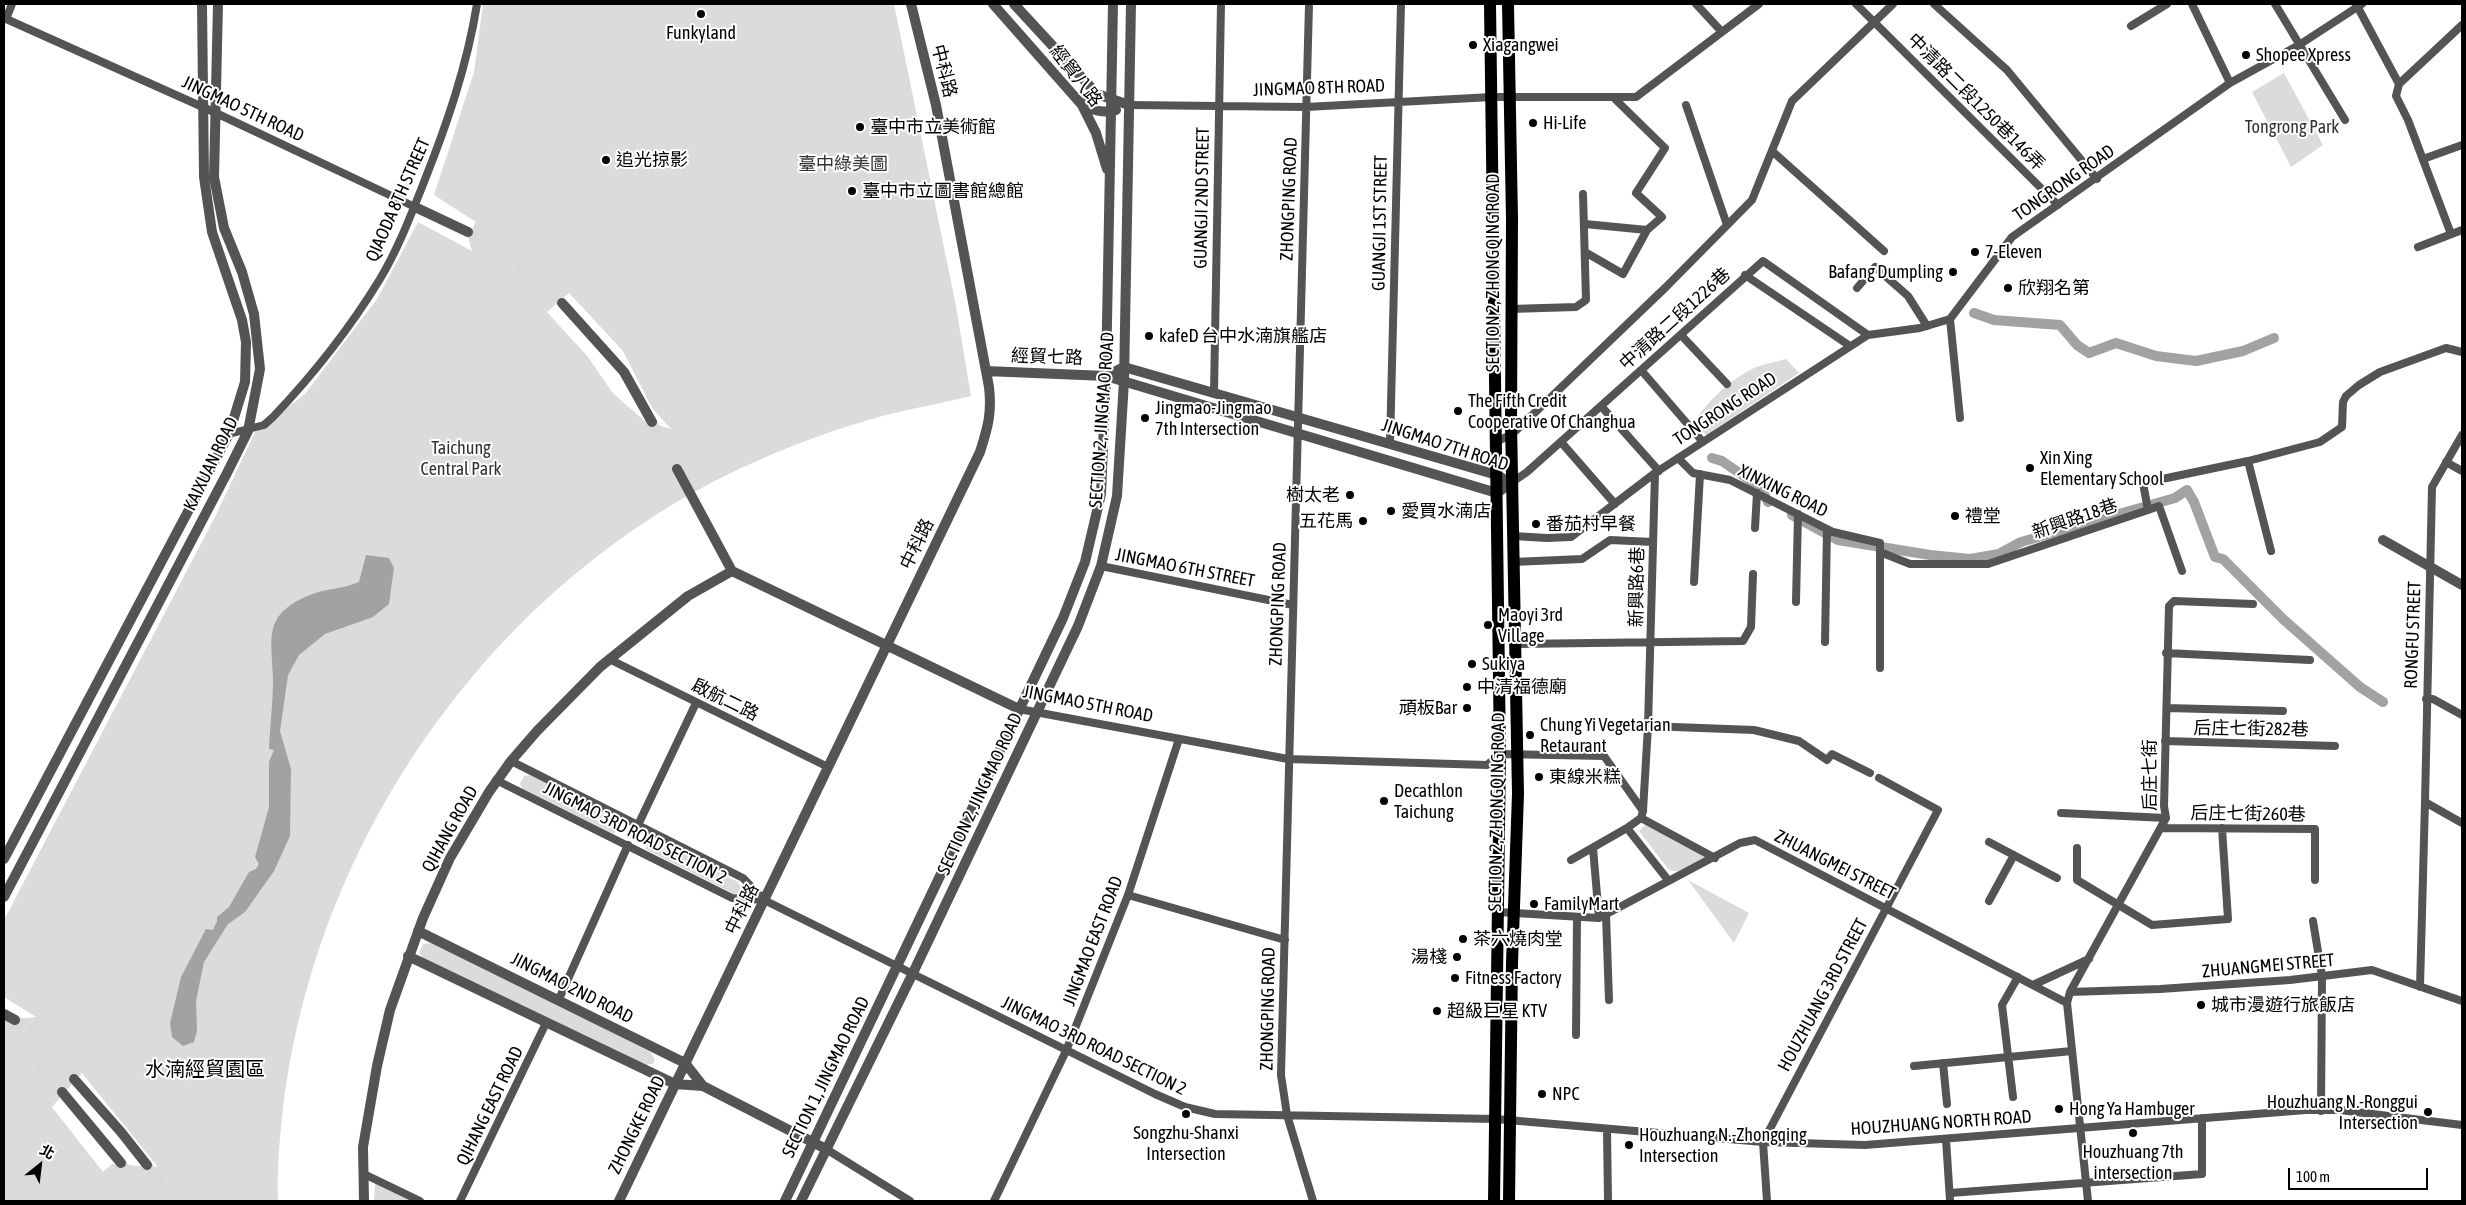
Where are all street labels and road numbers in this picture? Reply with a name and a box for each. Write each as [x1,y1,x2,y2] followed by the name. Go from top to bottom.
[1903,29,2049,175] street label: 中清路二段1250巷146弄
[1045,41,1107,111] street label: 經貿八路
[927,42,961,100] street label: 中科路
[179,71,307,147] street label: JINGMAO 5TH ROAD
[1253,75,1385,101] street label: JINGMAO 8TH ROAD
[1190,127,1214,269] street label: GUANGJI 2ND STREET
[361,135,435,265] street label: QIAODA 8TH STREET
[1276,137,1302,261] street label: ZHONGPING ROAD
[2009,140,2119,226] street label: TONGRONG ROAD
[1368,155,1392,291] street label: GUANGJI 1ST STREET
[1482,174,1504,372] street label: SECTION 2, ZHONGQING ROAD
[1615,264,1735,374] street label: 中清路二段1226巷
[1085,331,1119,509] street label: SECTION 2, JINGMAO ROAD
[1011,345,1083,369] street label: 經貿七路
[1669,368,1781,450] street label: TONGRONG ROAD
[179,414,243,514] street label: KAIXUAN ROAD
[1379,414,1511,476] street label: JINGMAO 7TH ROAD
[1735,460,1831,522] street label: XINXING ROAD
[2029,494,2121,544] street label: 新興路18巷
[895,515,939,573] street label: 中科路
[1265,542,1291,666] street label: ZHONGPING ROAD
[1114,544,1256,592] street label: JINGMAO 6TH STREET
[1625,547,1649,627] street label: 新興路6巷
[2400,581,2426,689] street label: RONGFU STREET
[688,675,762,725] street label: 啟航二路
[1021,681,1155,727] street label: JINGMAO 5TH ROAD
[933,710,1027,878] street label: SECTION 2, JINGMAO ROAD
[1484,712,1510,912] street label: SECTION 2, ZHONGQING ROAD
[2193,717,2309,741] street label: 后庄七街282巷
[2139,739,2161,811] street label: 后庄七街
[540,777,730,889] street label: JINGMAO 3RD ROAD SECTION 2
[417,782,483,876] street label: QIHANG ROAD
[2190,802,2306,826] street label: 后庄七街260巷
[1771,825,1899,905] street label: ZHUANGMEI STREET
[1058,873,1128,1009] street label: JINGMAO EAST ROAD
[720,880,764,938] street label: 中科路
[1774,915,1872,1075] street label: HOUZHUANG 3RD STREET
[1256,947,1280,1071] street label: ZHONGPING ROAD
[507,948,637,1028] street label: JINGMAO 2ND ROAD
[2201,949,2335,983] street label: ZHUANGMEI STREET
[998,992,1190,1100] street label: JINGMAO 3RD ROAD SECTION 2
[778,993,874,1161] street label: SECTION 1, JINGMAO ROAD
[452,1043,528,1169] street label: QIHANG EAST ROAD
[604,1072,670,1178] street label: ZHONGKE ROAD
[1850,1106,2032,1140] street label: HOUZHUANG NORTH ROAD

